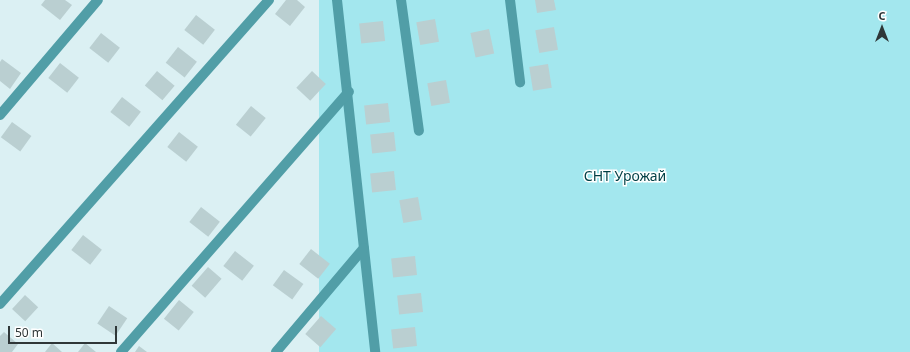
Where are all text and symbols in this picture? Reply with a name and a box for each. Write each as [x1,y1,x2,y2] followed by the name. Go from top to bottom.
[862,8,902,48] north arrow
[878,8,886,23] text: С
[584,168,666,184] park label: СНТ Урожай
[10,318,119,344] scale bar
[15,324,43,341] text: 50 m

